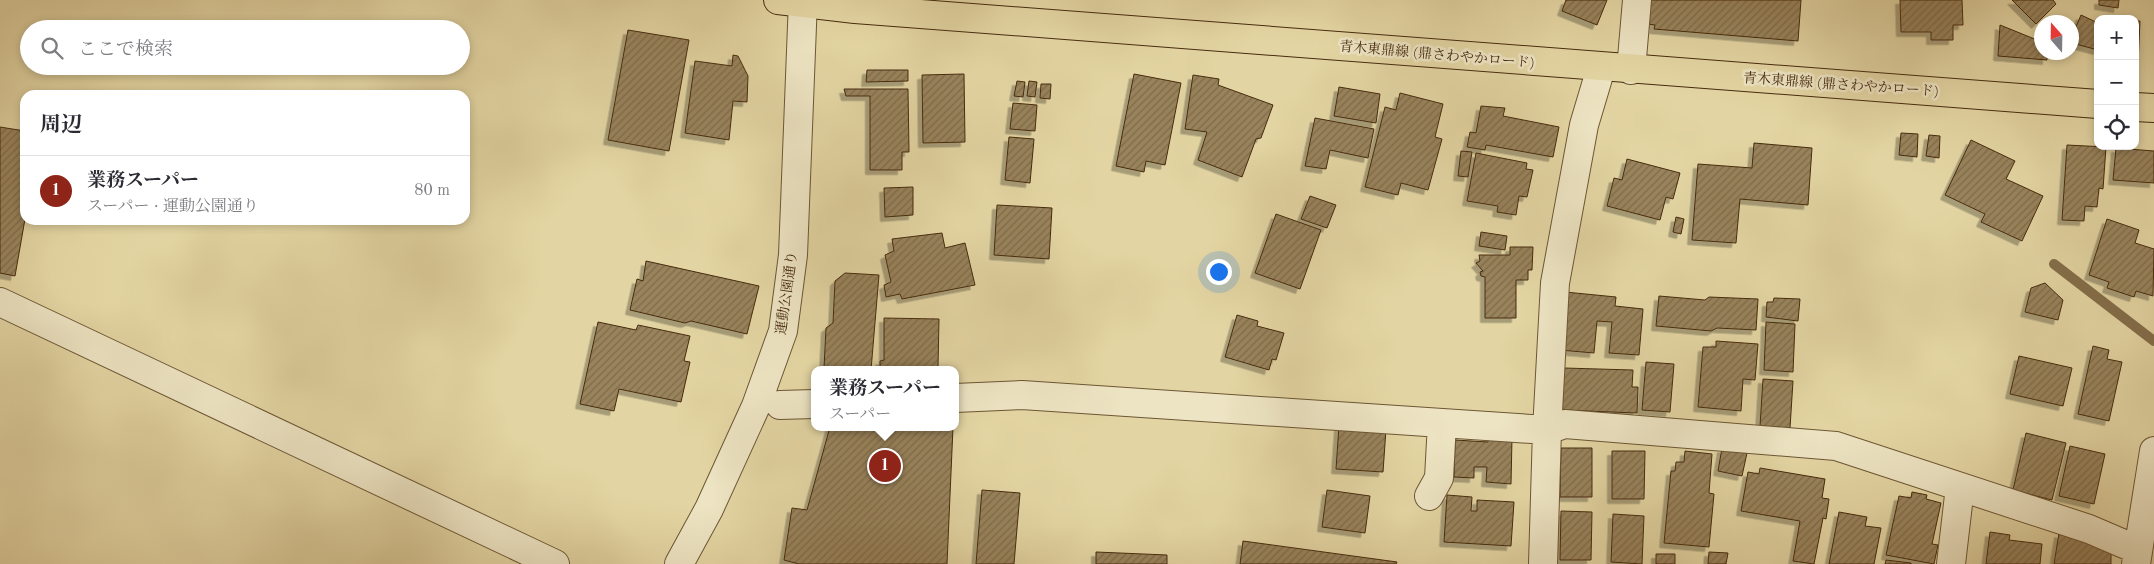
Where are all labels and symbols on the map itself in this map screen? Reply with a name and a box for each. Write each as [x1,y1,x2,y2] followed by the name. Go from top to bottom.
[2034,15,2079,60] north arrow
[1339,38,1535,71] street label: 青木東鼎線 (鼎さわやかロード)
[1743,70,1939,99] street label: 青木東鼎線 (鼎さわやかロード)
[773,250,800,336] street label: 運動公園通り
[1206,259,1232,285] your location
[869,447,901,485] pin: 1

